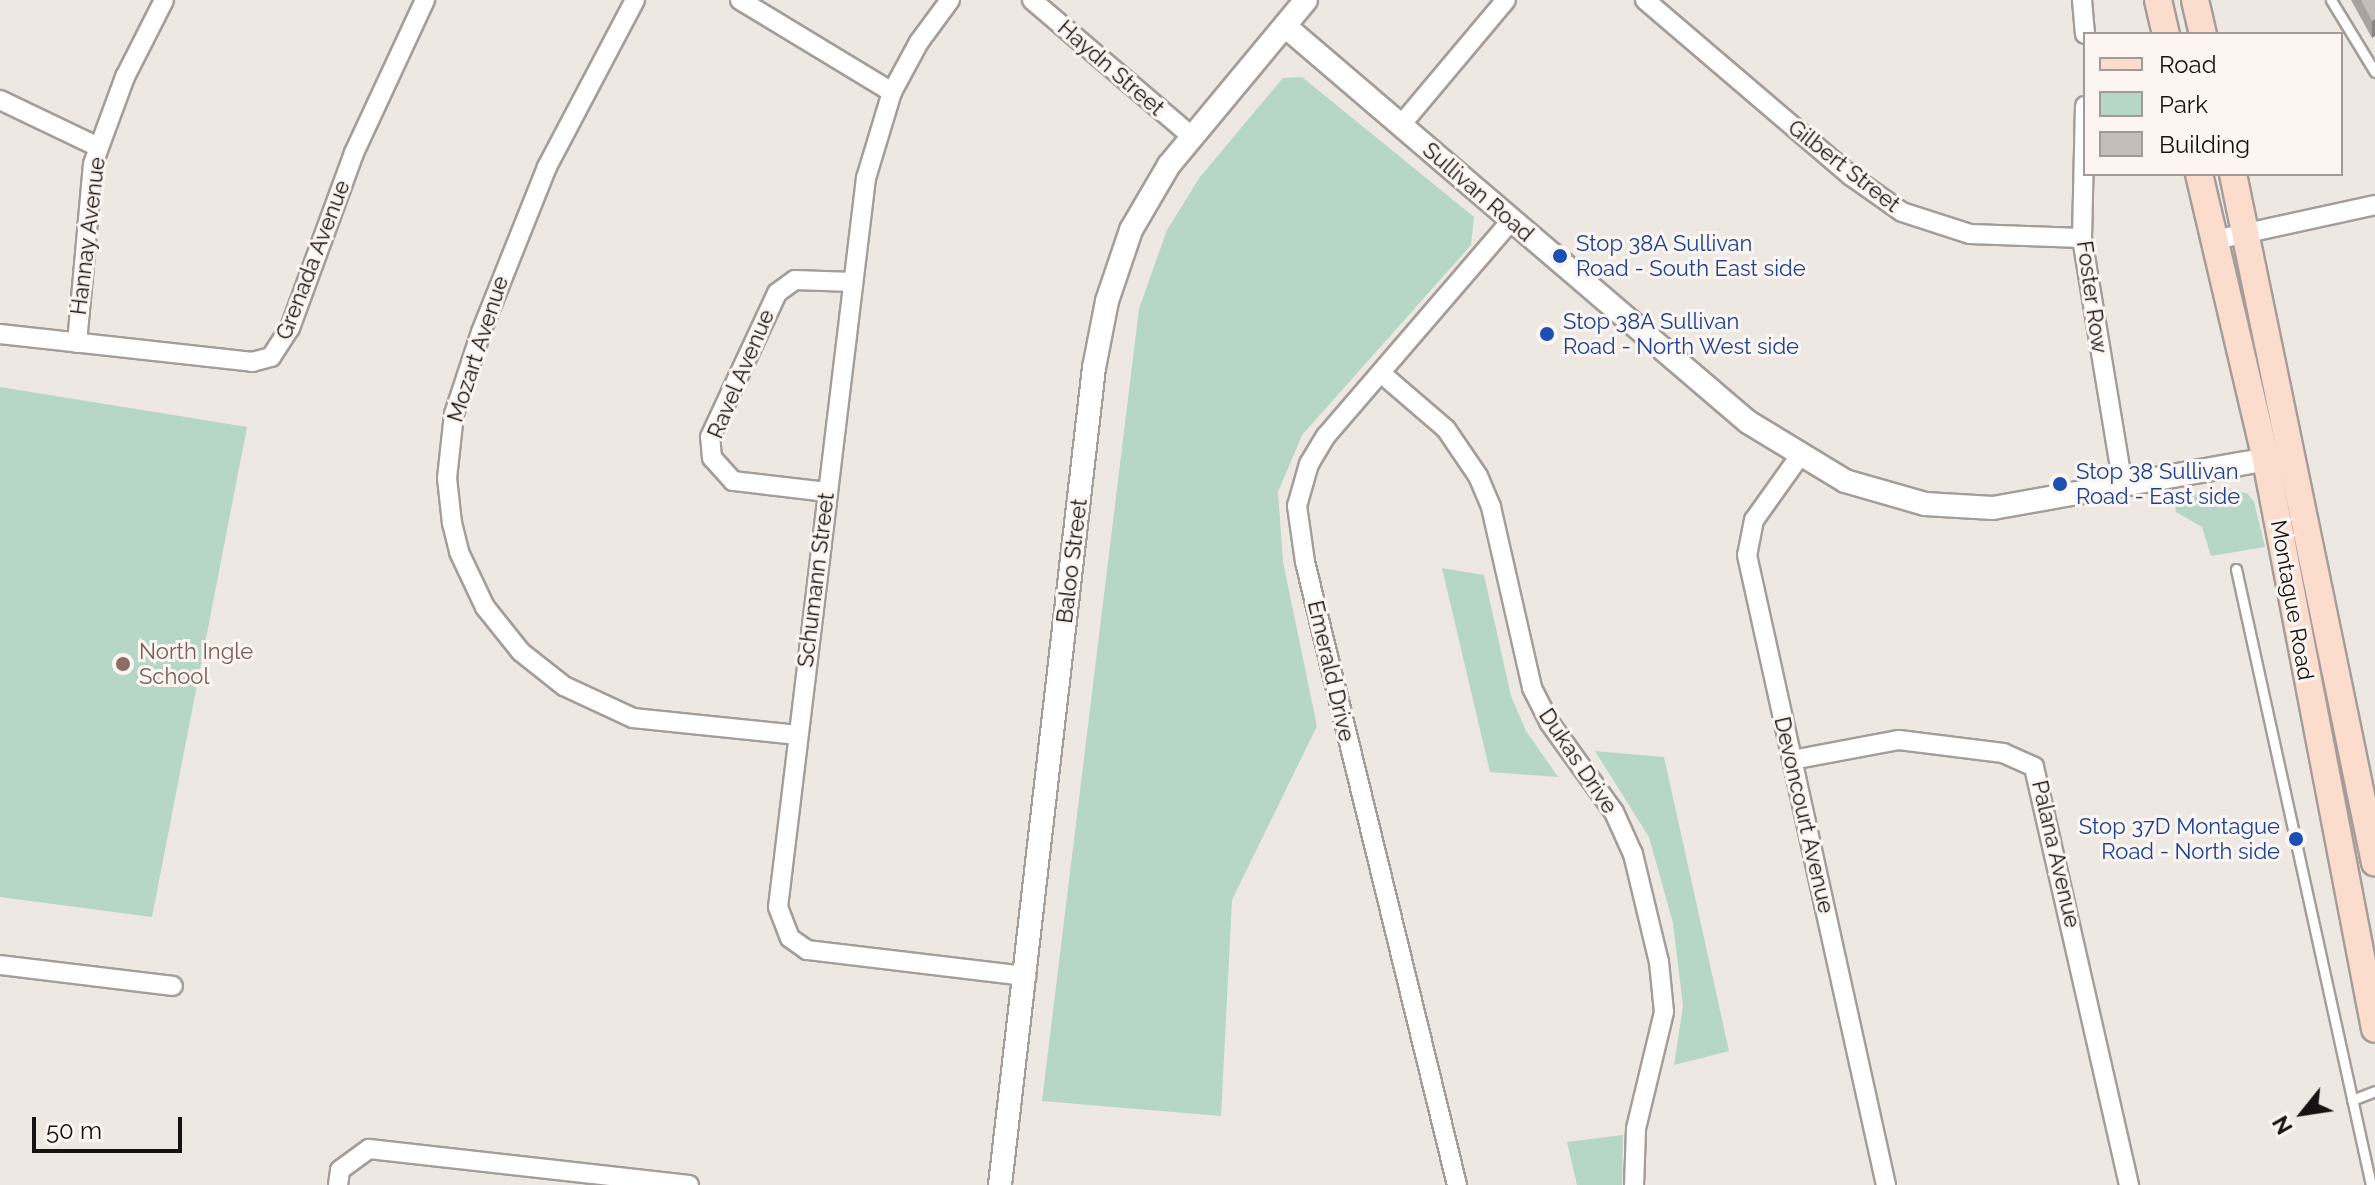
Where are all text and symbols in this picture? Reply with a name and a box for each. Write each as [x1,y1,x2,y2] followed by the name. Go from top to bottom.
[1052,15,1170,121] street label: Haydn Street
[2083,32,2343,176] legend
[2159,50,2217,79] text: Road
[2159,90,2208,119] text: Park
[1783,114,1905,218] street label: Gilbert Street
[2159,130,2250,159] text: Building
[1417,137,1539,247] street label: Sullivan Road
[65,155,111,317] street label: Hannay Avenue
[270,176,356,344] street label: Grenada Avenue
[1576,230,1806,282] place label: Stop 38A Sullivan Road - South East side
[2071,239,2113,355] street label: Foster Row
[1551,247,1569,265] marker: Stop 38A Sullivan Road - South East side
[442,272,514,426] street label: Mozart Avenue
[702,305,780,443] street label: Ravel Avenue
[1563,308,1800,360] place label: Stop 38A Sullivan Road - North West side
[1538,325,1556,343] marker: Stop 38A Sullivan Road - North West side
[2076,458,2240,510] place label: Stop 38 Sullivan Road - East side
[2051,475,2069,493] marker: Stop 38 Sullivan Road - East side
[792,491,840,669] street label: Schumann Street
[1051,497,1093,625] street label: Baloo Street
[2265,518,2319,682] street label: Montague Road
[1302,598,1360,744] street label: Emerald Drive
[139,638,253,690] place label: North Ingle School
[114,655,132,673] marker: North Ingle School
[1533,703,1623,819] street label: Dukas Drive
[1768,714,1840,916] street label: Devoncourt Avenue
[2026,777,2086,931] street label: Palana Avenue
[2079,813,2280,864] place label: Stop 37D Montague Road - North side
[2287,830,2305,848] marker: Stop 37D Montague Road - North side
[2263,1073,2343,1153] north arrow
[36,1101,186,1151] scale bar
[2267,1111,2298,1139] text: N
[46,1116,102,1145] text: 50 m

